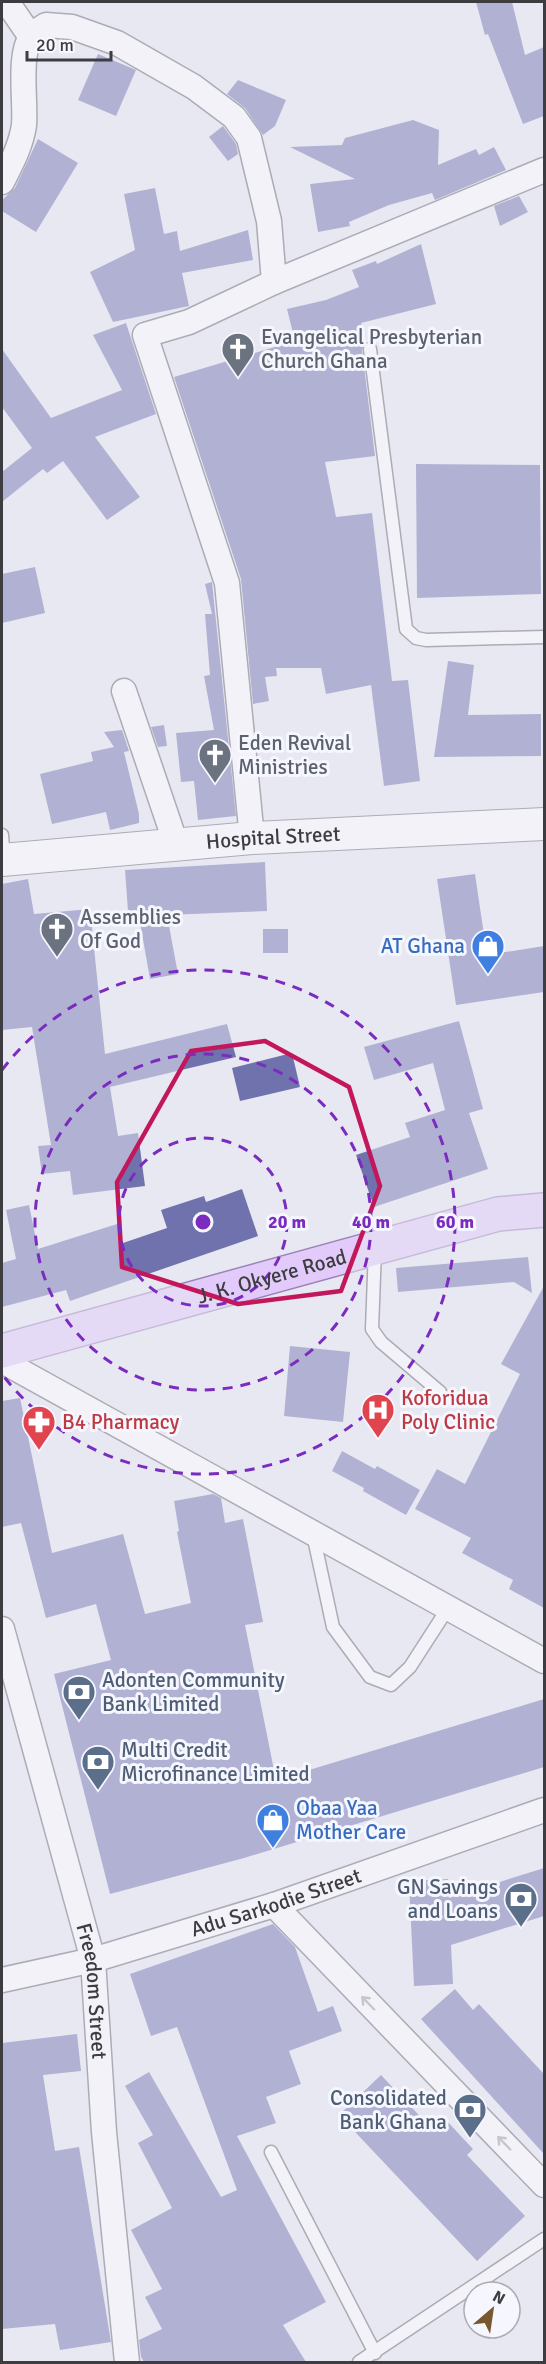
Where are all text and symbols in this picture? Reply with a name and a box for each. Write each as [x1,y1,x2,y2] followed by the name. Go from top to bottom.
[27,24,111,62] scale bar
[36,34,74,56] text: 20 m
[261,324,482,374] place label: Evangelical Presbyterian Church Ghana
[220,331,256,378] church icon: Evangelical Presbyterian Church Ghana
[238,730,351,780] place label: Eden Revival Ministries
[197,737,233,784] church icon: Eden Revival Ministries
[205,821,341,855] street label: Hospital Street
[80,904,181,954] place label: Assemblies Of God
[39,911,75,958] church icon: Assemblies Of God
[470,928,506,975] shop icon: AT Ghana
[381,933,465,959] place label: AT Ghana
[268,1211,306,1233] text: 20 m
[352,1211,390,1233] text: 40 m
[436,1211,474,1233] text: 60 m
[193,1212,213,1232] centre of rings
[194,1243,349,1309] street label: J. K. Okyere Road
[401,1385,495,1435] place label: Koforidua Poly Clinic
[360,1392,396,1439] hospital icon: Koforidua Poly Clinic
[21,1404,57,1451] pharmacy icon: B4 Pharmacy
[62,1409,180,1435] place label: B4 Pharmacy
[102,1667,285,1717] place label: Adonten Community Bank Limited
[61,1674,97,1721] bank icon: Adonten Community Bank Limited
[121,1737,310,1787] place label: Multi Credit Microfinance Limited
[80,1744,116,1791] bank icon: Multi Credit Microfinance Limited
[296,1795,406,1845] place label: Obaa Yaa Mother Care
[255,1802,291,1849] shop icon: Obaa Yaa Mother Care
[188,1862,365,1943] street label: Adu Sarkodie Street
[397,1874,498,1924] place label: GN Savings and Loans
[503,1881,539,1928] bank icon: GN Savings and Loans
[70,1920,112,2060] street label: Freedom Street
[361,1995,376,2010] one-way arrow
[330,2085,447,2135] place label: Consolidated Bank Ghana
[452,2092,488,2139] bank icon: Consolidated Bank Ghana
[497,2136,511,2151] one-way arrow
[462,2280,522,2340] north arrow
[489,2286,509,2309] text: N

